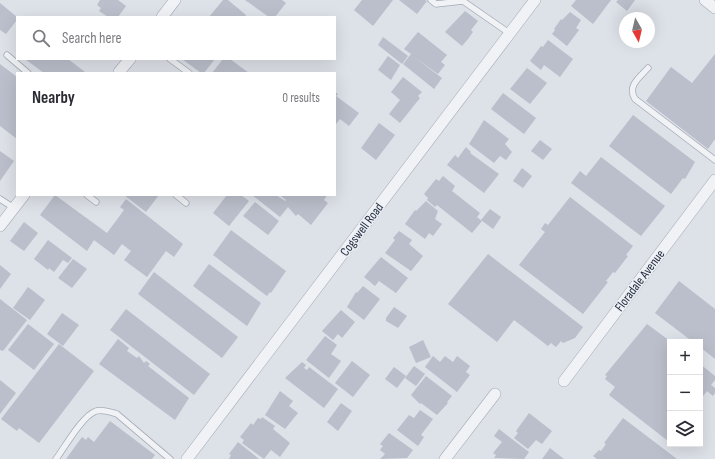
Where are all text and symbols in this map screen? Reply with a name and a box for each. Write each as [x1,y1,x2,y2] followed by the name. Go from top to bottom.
[619,12,655,48] north arrow
[16,16,336,60] search box
[30,27,52,49] icon: search
[62,29,122,48] text: Search here
[32,88,75,108] text: Nearby
[282,90,320,106] text: 0 results
[337,200,387,259] street label: Cogswell Road
[611,247,668,315] street label: Floradale Avenue
[667,339,703,447] map controls
[667,339,703,375] button: +
[667,375,703,411] button: −
[667,411,703,447] button: layers

